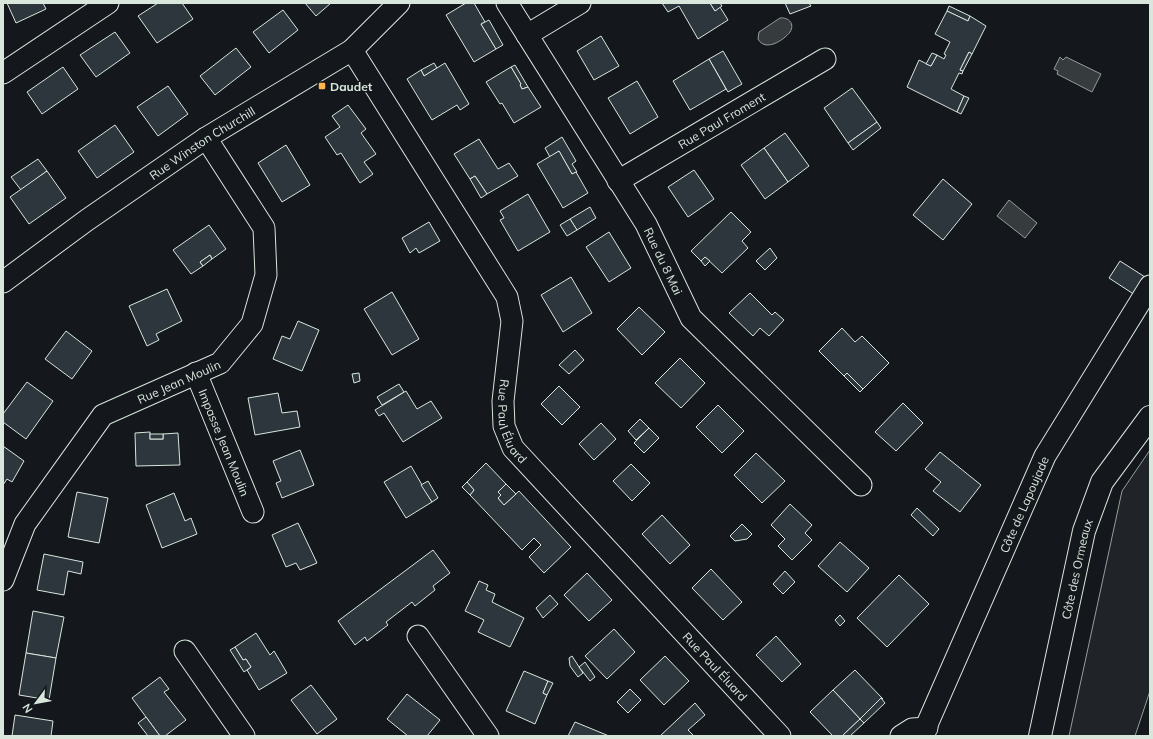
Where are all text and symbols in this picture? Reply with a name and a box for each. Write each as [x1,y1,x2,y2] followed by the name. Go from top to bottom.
[330,79,373,94] place label: Daudet
[317,81,327,91] marker: Daudet
[675,89,768,152] street label: Rue Paul Froment
[146,103,258,183] street label: Rue Winston Churchill
[641,225,686,297] street label: Rue du 8 Mai
[135,356,223,406] street label: Rue Jean Moulin
[496,379,531,466] street label: Rue Paul Éluard
[196,387,253,498] street label: Impasse Jean Moulin
[996,454,1052,555] street label: Côte de Lapoujade
[1058,516,1096,620] street label: Côte des Ormeaux
[680,629,751,704] street label: Rue Paul Éluard
[16,683,56,723] north arrow
[19,701,36,716] text: N

